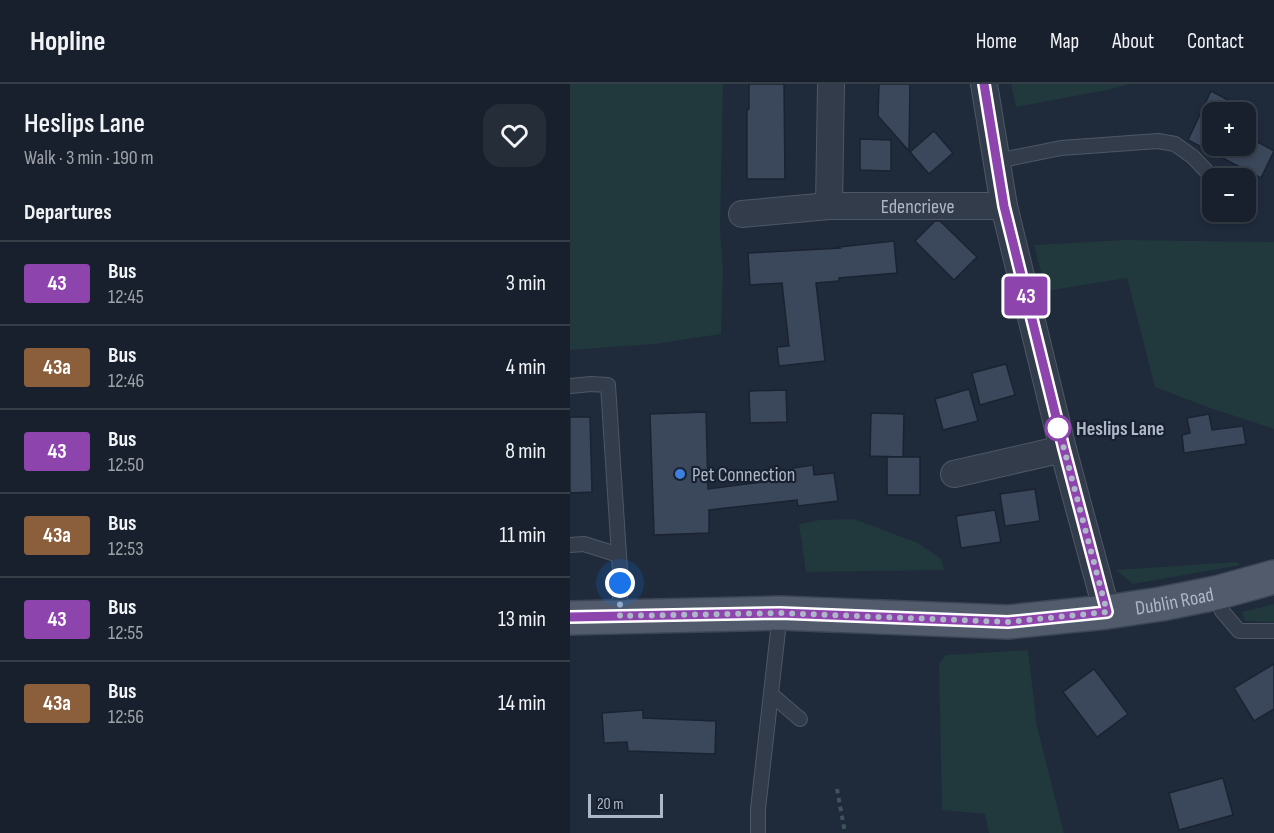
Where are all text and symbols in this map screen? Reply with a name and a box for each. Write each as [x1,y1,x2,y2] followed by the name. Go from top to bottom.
[30,25,105,58] text: Hopline
[976,29,1017,54] text: Home
[1050,29,1079,54] text: Map
[1112,29,1154,54] text: About
[1187,29,1244,54] text: Contact
[1202,102,1256,222] map controls
[1202,102,1256,156] button: +
[483,104,546,167] button: heart
[24,107,145,140] text: Heslips Lane
[24,146,154,170] text: Walk · 3 min · 190 m
[1202,168,1256,222] button: −
[881,195,955,219] street label: Edencrieve
[24,199,112,226] text: Departures
[108,258,137,285] text: Bus
[506,270,546,297] text: 3 min
[47,271,67,296] text: 43
[999,276,1053,316] line badge: 43
[1016,284,1036,309] text: 43
[108,285,144,309] text: 12:45
[108,342,137,369] text: Bus
[506,354,546,381] text: 4 min
[43,355,71,380] text: 43a
[108,369,144,393] text: 12:46
[1045,415,1071,441] marker: Heslips Lane
[1076,417,1164,441] place label: Heslips Lane
[108,426,137,453] text: Bus
[505,438,546,465] text: 8 min
[47,439,67,464] text: 43
[108,453,144,477] text: 12:50
[692,463,795,487] place label: Pet Connection
[673,467,687,481] marker: Pet Connection
[108,510,137,537] text: Bus
[499,522,546,549] text: 11 min
[43,523,71,548] text: 43a
[108,537,144,561] text: 12:53
[605,568,635,598] your location
[1134,583,1216,621] street label: Dublin Road
[108,594,137,621] text: Bus
[498,606,546,633] text: 13 min
[47,607,67,632] text: 43
[108,621,143,645] text: 12:55
[108,678,137,705] text: Bus
[498,690,546,717] text: 14 min
[43,691,71,716] text: 43a
[108,705,144,729] text: 12:56
[588,791,663,818] scale bar
[597,795,624,814] text: 20 m

